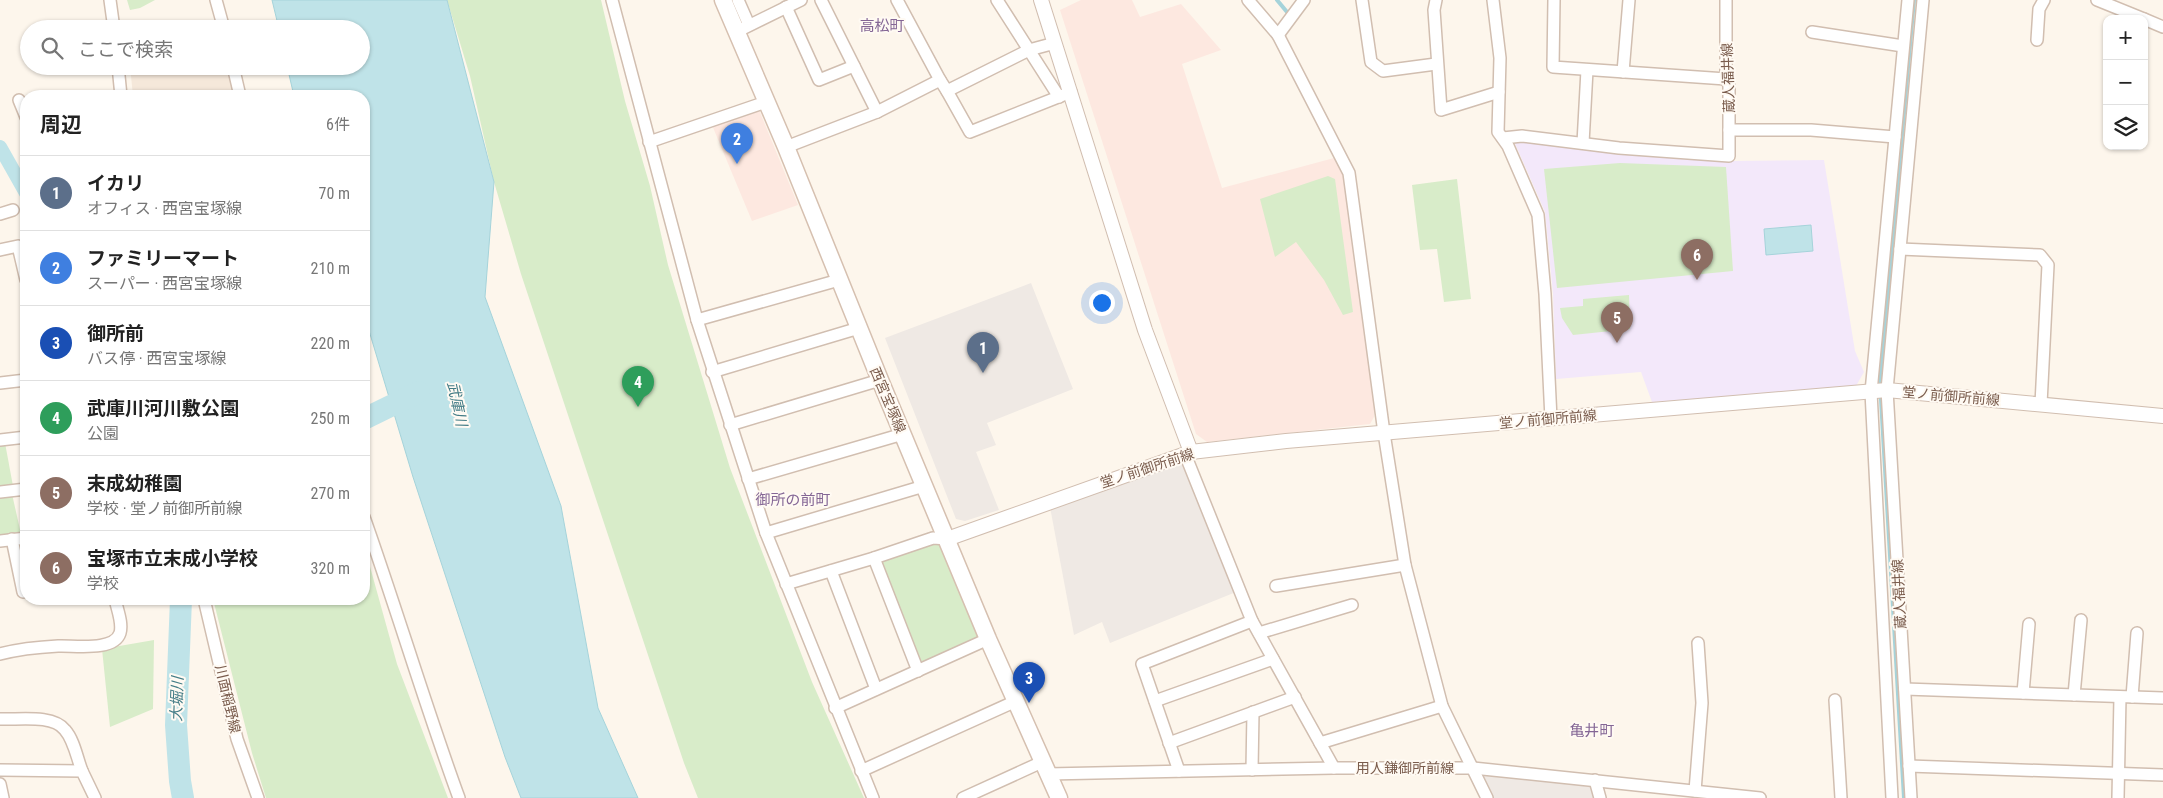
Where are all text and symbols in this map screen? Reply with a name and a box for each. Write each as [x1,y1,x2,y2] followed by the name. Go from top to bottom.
[2103,15,2148,150] map controls
[2103,15,2148,60] button: +
[859,17,905,35] district label: 高松町
[20,20,370,75] search box
[38,34,66,62] icon: search
[78,38,173,61] text: ここで検索
[1719,43,1737,113] street label: 蔵人福井線
[2103,60,2148,105] button: −
[2103,105,2148,150] button: layers
[40,113,82,137] text: 周辺
[326,115,350,134] text: 6件
[721,123,753,164] pin: 2
[87,172,144,195] text: イカリ
[52,184,60,203] text: 1
[318,184,350,203] text: 70 m
[87,199,242,218] text: オフィス · 西宮宝塚線
[1681,239,1713,280] pin: 6
[87,247,239,270] text: ファミリーマート
[52,259,60,278] text: 2
[311,259,350,278] text: 210 m
[87,274,242,293] text: スーパー · 西宮宝塚線
[1089,290,1115,316] your location
[1601,302,1633,343] pin: 5
[87,322,144,345] text: 御所前
[967,332,999,373] pin: 1
[52,334,60,353] text: 3
[311,334,350,353] text: 220 m
[87,349,226,368] text: バス停 · 西宮宝塚線
[867,365,909,435] street label: 西宮宝塚線
[622,366,654,407] pin: 4
[444,380,471,430] water label: 武庫川
[1901,384,2001,408] street label: 堂ノ前御所前線
[87,397,239,420] text: 武庫川河川敷公園
[1498,407,1598,431] street label: 堂ノ前御所前線
[52,409,60,428] text: 4
[311,409,350,428] text: 250 m
[87,424,119,443] text: 公園
[1098,445,1196,491] street label: 堂ノ前御所前線
[87,472,182,495] text: 末成幼稚園
[52,484,60,503] text: 5
[311,484,350,503] text: 270 m
[755,491,831,509] district label: 御所の前町
[87,499,242,518] text: 学校 · 堂ノ前御所前線
[87,547,258,570] text: 宝塚市立末成小学校
[52,559,60,578] text: 6
[311,559,350,578] text: 320 m
[1889,559,1909,629] street label: 蔵人福井線
[87,574,119,593] text: 学校
[1013,662,1045,703] pin: 3
[212,663,244,735] street label: 川面稲野線
[167,674,187,722] water label: 大堀川
[1569,722,1615,740] district label: 亀井町
[1356,760,1454,776] street label: 用人鎌御所前線

